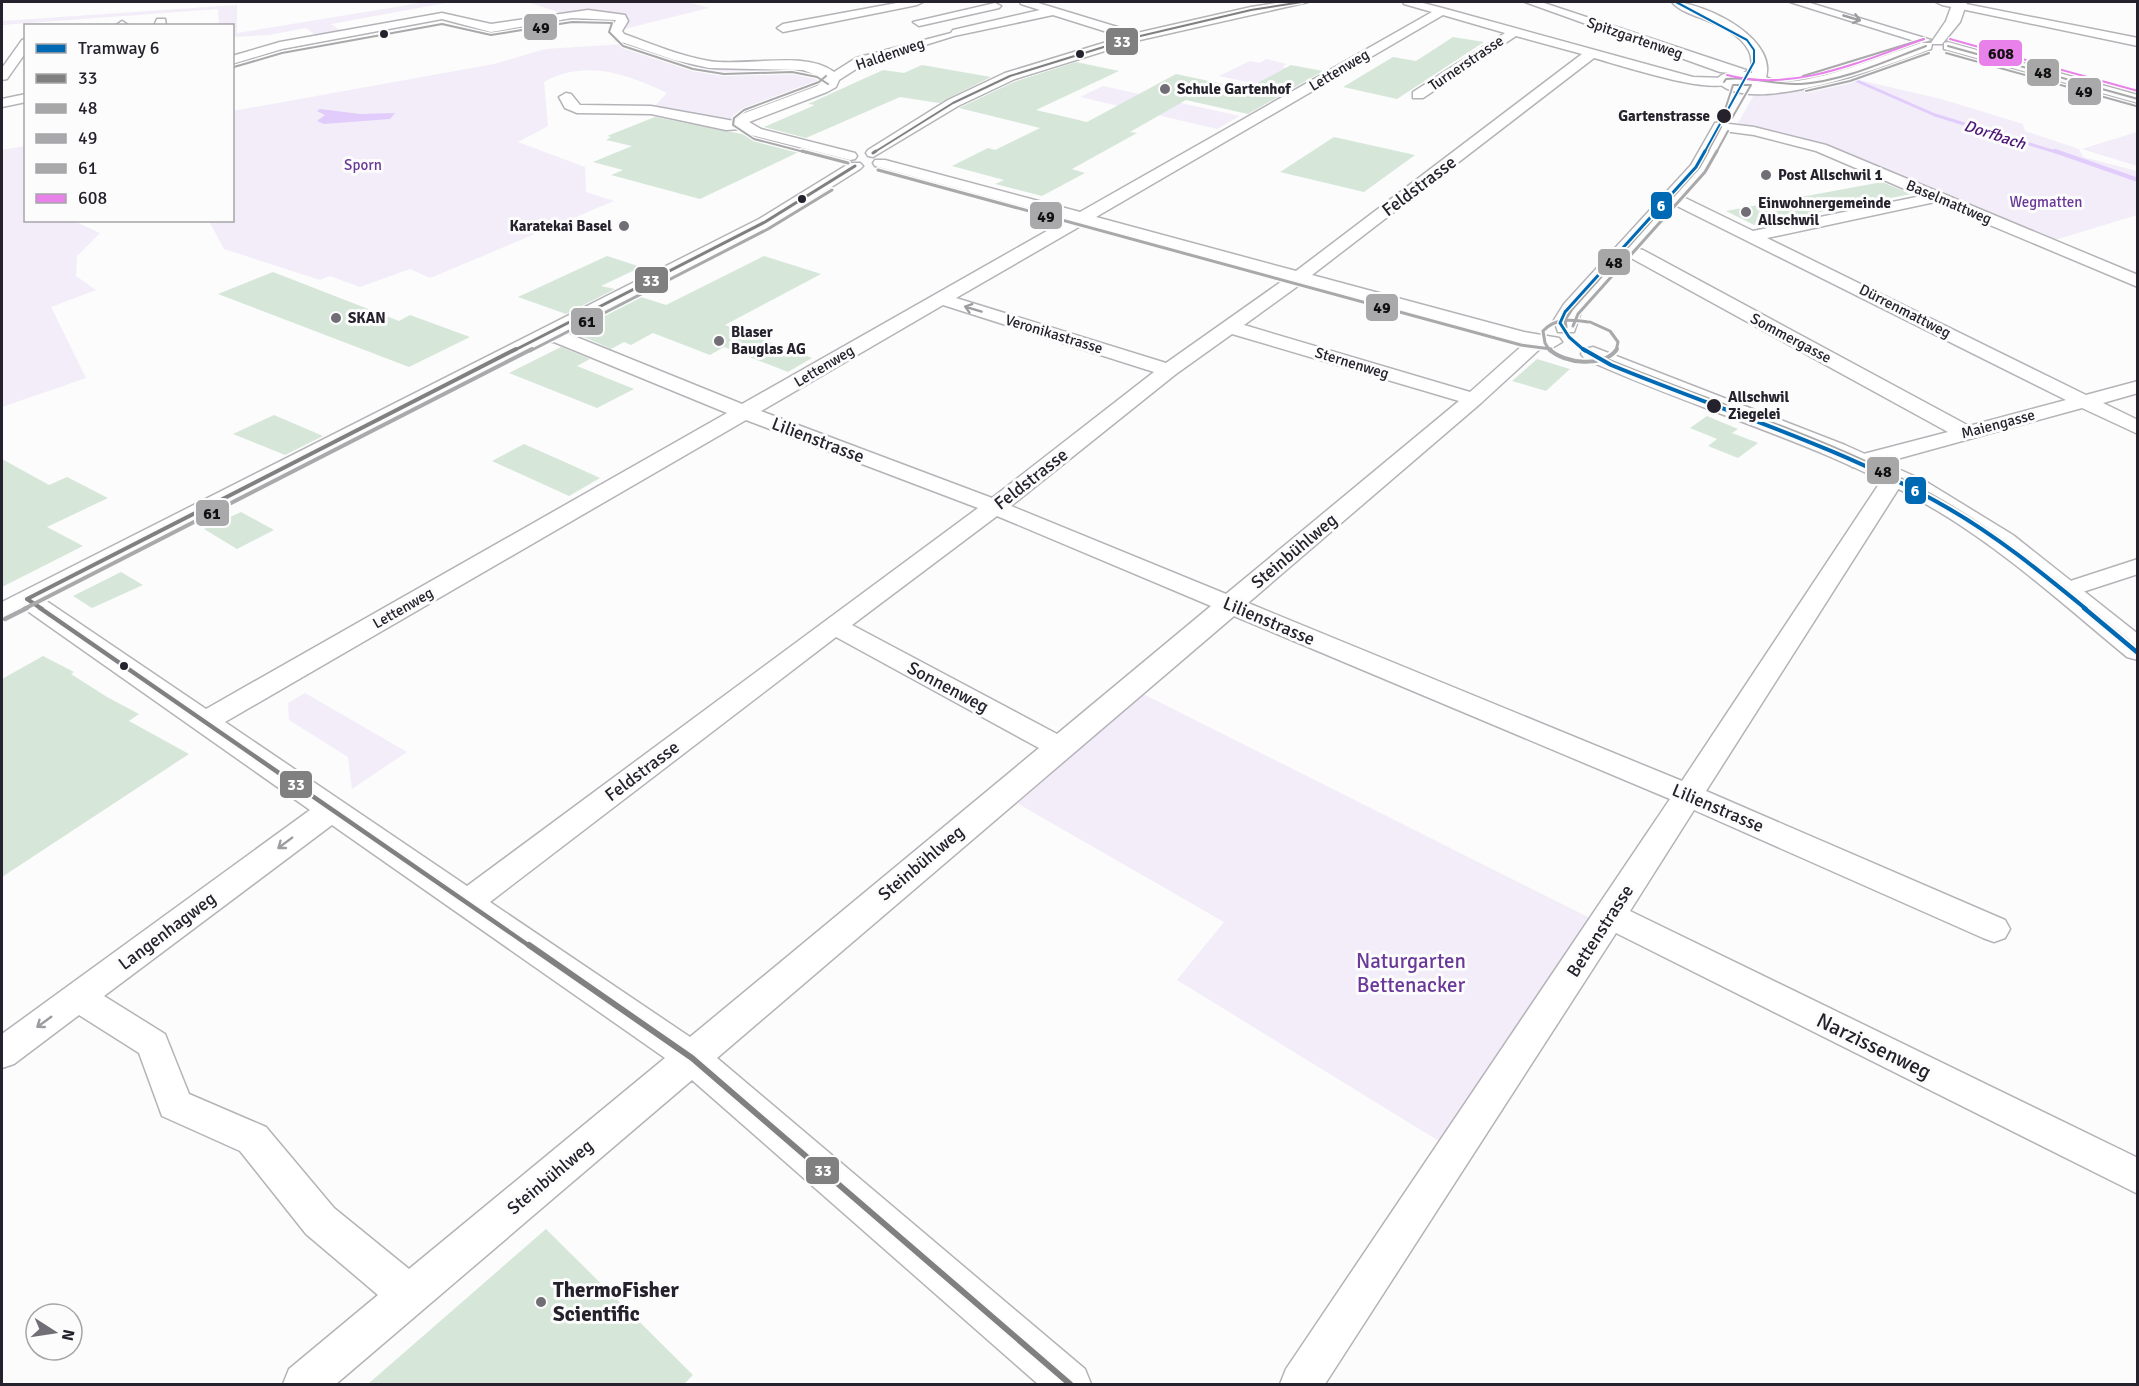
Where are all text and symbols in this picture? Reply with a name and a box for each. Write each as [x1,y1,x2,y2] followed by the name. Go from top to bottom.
[523,13,558,41] line badge: 49
[1585,13,1685,63] street label: Spitzgartenweg
[1842,13,1861,24] one-way arrow
[532,18,550,38] text: 49
[24,24,234,222] legend
[1105,27,1139,56] line badge: 33
[378,28,390,40] unlabelled marker
[1425,31,1507,95] street label: Turnerstrasse
[1113,32,1131,52] text: 33
[853,34,927,74] street label: Haldenweg
[78,37,160,59] text: Tramway 6
[1978,39,2023,67] line badge: 608
[1988,44,2014,64] text: 608
[1306,45,1372,95] street label: Lettenweg
[1074,48,1086,60] unlabelled marker
[2026,58,2060,87] line badge: 48
[2034,63,2052,83] text: 48
[78,67,97,89] text: 33
[2067,77,2102,106] line badge: 49
[1177,80,1292,98] place label: Schule Gartenhof
[1158,82,1172,96] marker: Schule Gartenhof
[2075,82,2093,102] text: 49
[78,97,97,119] text: 48
[1618,107,1710,125] place label: Gartenstrasse
[1715,107,1733,125] marker: Gartenstrasse
[1962,116,2029,155] water label: Dorfbach
[78,127,97,149] text: 49
[1378,151,1460,221] street label: Feldstrasse
[344,156,382,174] park label: Sporn
[78,157,97,179] text: 61
[1778,166,1883,184] place label: Post Allschwil 1
[1759,168,1773,182] marker: Post Allschwil 1
[1903,176,1995,228] street label: Baselmattweg
[78,187,107,209] text: 608
[1650,191,1673,220] line badge: 6
[796,193,808,205] unlabelled marker
[2009,193,2083,211] park label: Wegmatten
[1758,194,1891,229] place label: Einwohnergemeinde Allschwil
[1657,196,1666,216] text: 6
[1029,201,1063,230] line badge: 49
[1739,205,1753,219] marker: Einwohnergemeinde Allschwil
[1037,207,1055,227] text: 49
[510,217,612,235] place label: Karatekai Basel
[617,219,631,233] marker: Karatekai Basel
[1597,248,1631,276] line badge: 48
[1605,253,1623,273] text: 48
[634,266,669,294] line badge: 33
[642,271,660,291] text: 33
[1856,280,1954,342] street label: Dürrenmattweg
[1365,293,1399,322] line badge: 49
[1373,298,1391,318] text: 49
[964,303,983,314] one-way arrow
[570,307,604,336] line badge: 61
[348,309,386,327] place label: SKAN
[1747,309,1835,367] street label: Sommergasse
[329,311,343,325] marker: SKAN
[1003,311,1105,357] street label: Veronikastrasse
[578,312,596,332] text: 61
[731,323,806,358] place label: Blaser Bauglas AG
[712,334,726,348] marker: Blaser Bauglas AG
[791,341,857,391] street label: Lettenweg
[1313,343,1391,383] street label: Sternenweg
[1728,388,1790,423] place label: Allschwil Ziegelei
[1705,397,1723,415] marker: Allschwil Ziegelei
[1959,406,2037,442] street label: Maiengasse
[769,412,867,468] street label: Lilienstrasse
[990,444,1072,514] street label: Feldstrasse
[1866,456,1900,485] line badge: 48
[1874,462,1892,482] text: 48
[1904,476,1927,505] line badge: 6
[1911,481,1920,501] text: 6
[195,499,230,527] line badge: 61
[203,504,221,524] text: 61
[1247,509,1341,593] street label: Steinbühlweg
[370,583,437,633] street label: Lettenweg
[1220,592,1318,650] street label: Lilienstrasse
[904,656,992,718] street label: Sonnenweg
[118,660,130,672] unlabelled marker
[601,736,683,806] street label: Feldstrasse
[279,770,313,799] line badge: 33
[287,775,305,795] text: 33
[1669,779,1767,837] street label: Lilienstrasse
[874,821,968,905] street label: Steinbühlweg
[277,837,293,850] one-way arrow
[1562,881,1638,981] street label: Bettenstrasse
[114,887,220,975] street label: Langenhagweg
[1356,948,1466,998] park label: Naturgarten Bettenacker
[1812,1007,1936,1085] street label: Narzissenweg
[36,1016,52,1028] one-way arrow
[503,1135,597,1219] street label: Steinbühlweg
[805,1156,840,1185] line badge: 33
[814,1161,832,1181] text: 33
[553,1277,679,1327] place label: ThermoFisher Scientific
[534,1295,548,1309] marker: ThermoFisher Scientific
[24,1302,84,1362] north arrow
[57,1327,79,1342] text: N

